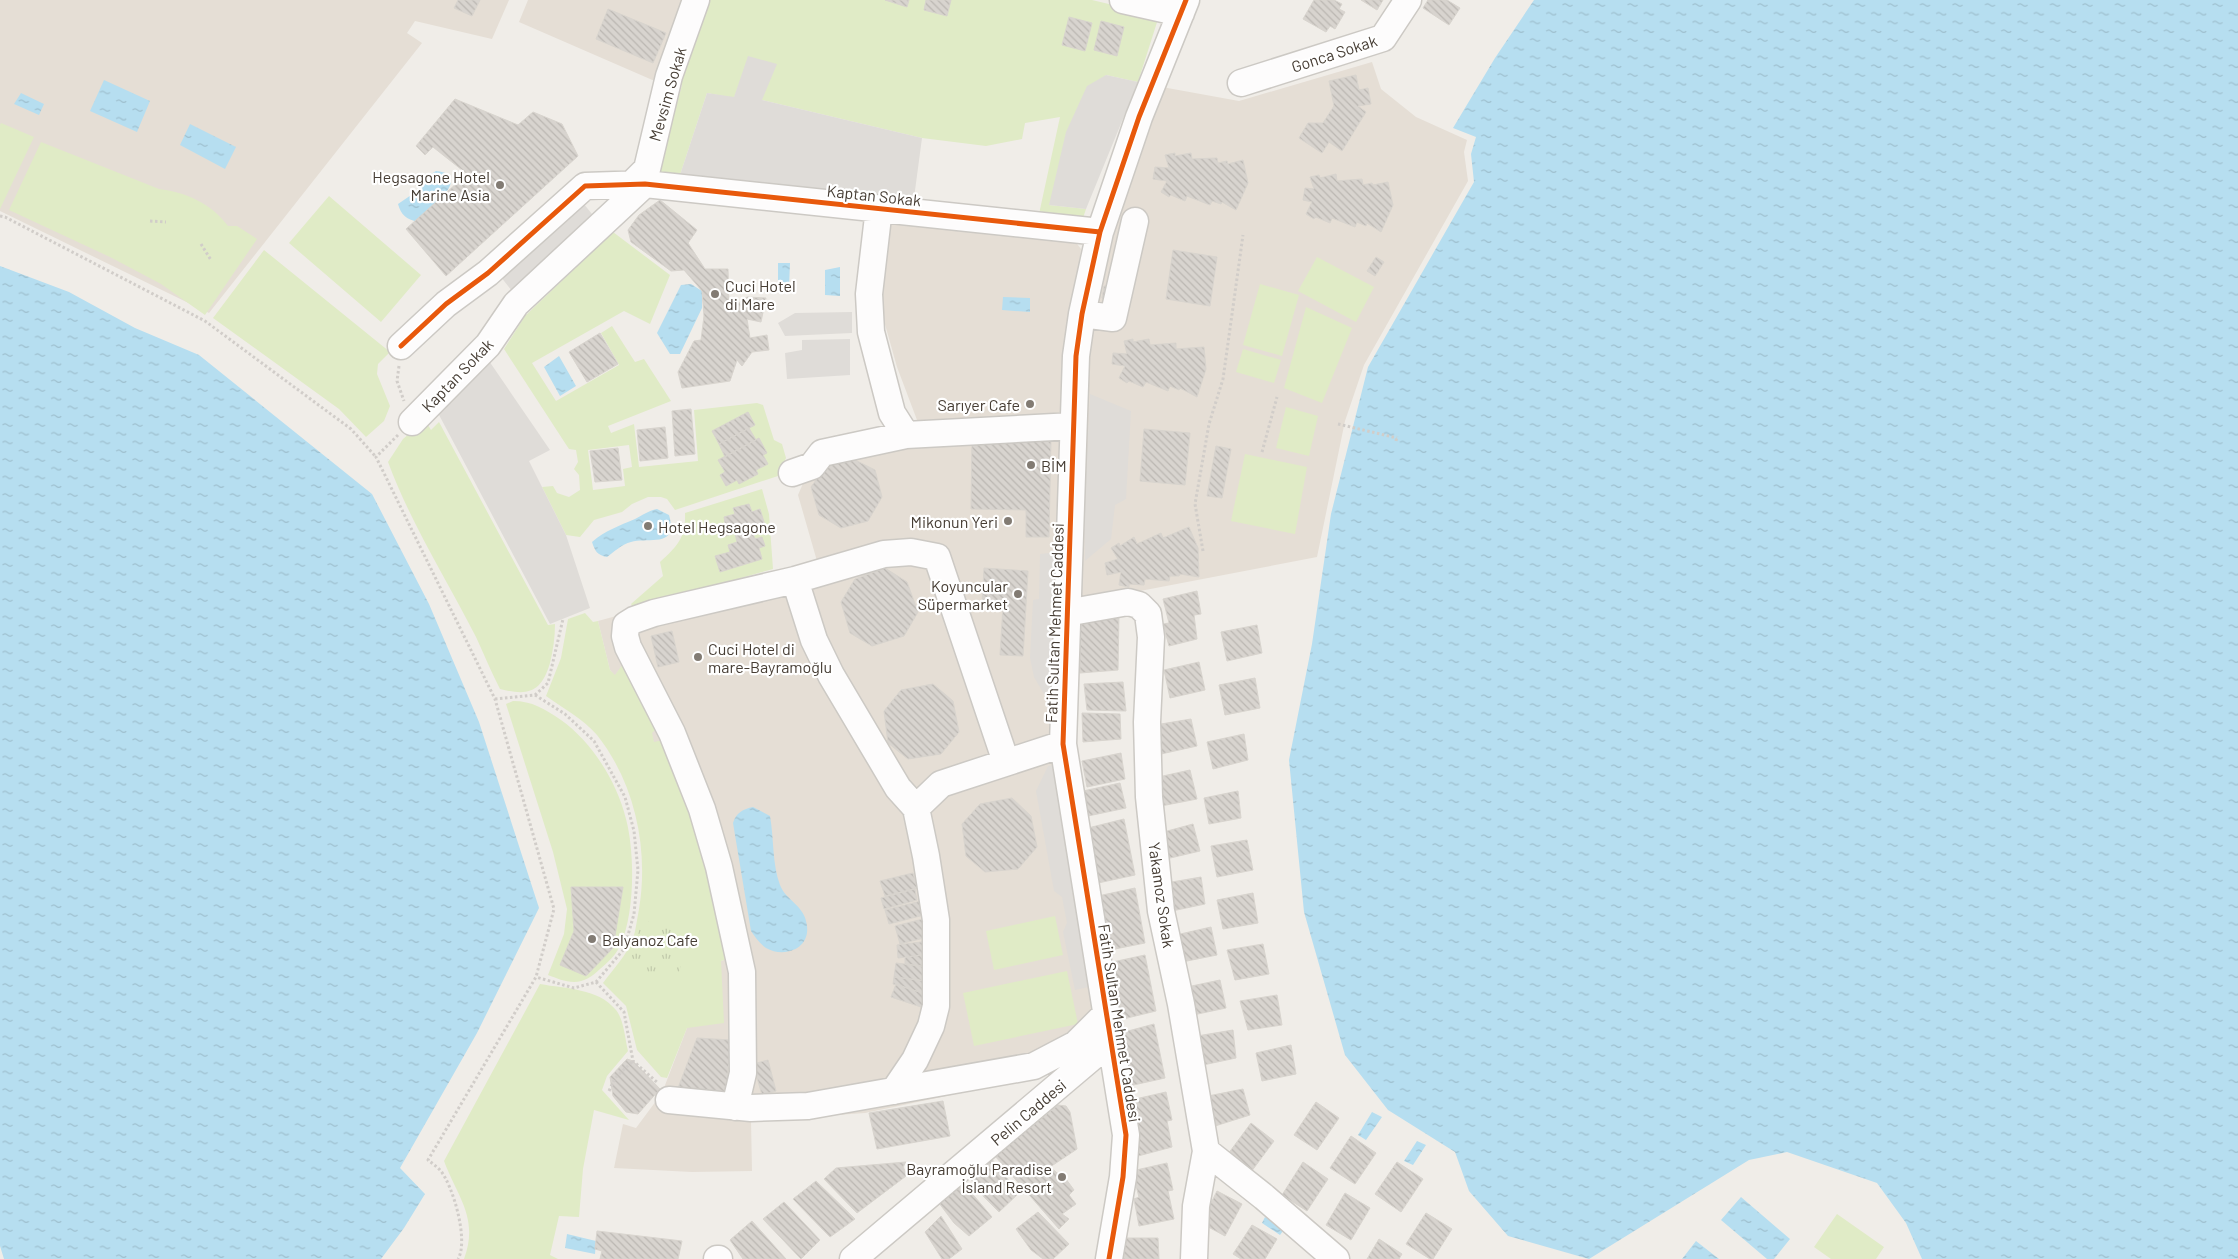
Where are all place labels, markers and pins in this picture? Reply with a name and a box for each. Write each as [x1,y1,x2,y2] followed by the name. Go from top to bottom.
[372,167,490,204] place label: Hegsagone Hotel Marine Asia
[494,179,506,191] marker: Hegsagone Hotel Marine Asia
[725,276,796,313] place label: Cuci Hotel di Mare
[709,288,721,300] marker: Cuci Hotel di Mare
[937,395,1020,414] place label: Sarıyer Cafe
[1024,398,1036,410] marker: Sarıyer Cafe
[1041,456,1067,475] place label: BİM
[1025,459,1037,471] marker: BİM
[911,512,998,531] place label: Mikonun Yeri
[1002,515,1014,527] marker: Mikonun Yeri
[658,517,776,536] place label: Hotel Hegsagone
[642,520,654,532] marker: Hotel Hegsagone
[918,576,1008,613] place label: Koyuncular Süpermarket
[1012,588,1024,600] marker: Koyuncular Süpermarket
[708,639,832,676] place label: Cuci Hotel di mare-Bayramoğlu
[692,651,704,663] marker: Cuci Hotel di mare-Bayramoğlu
[602,930,698,949] place label: Balyanoz Cafe
[586,933,598,945] marker: Balyanoz Cafe
[906,1159,1052,1196] place label: Bayramoğlu Paradise İsland Resort
[1056,1171,1068,1183] marker: Bayramoğlu Paradise İsland Resort

